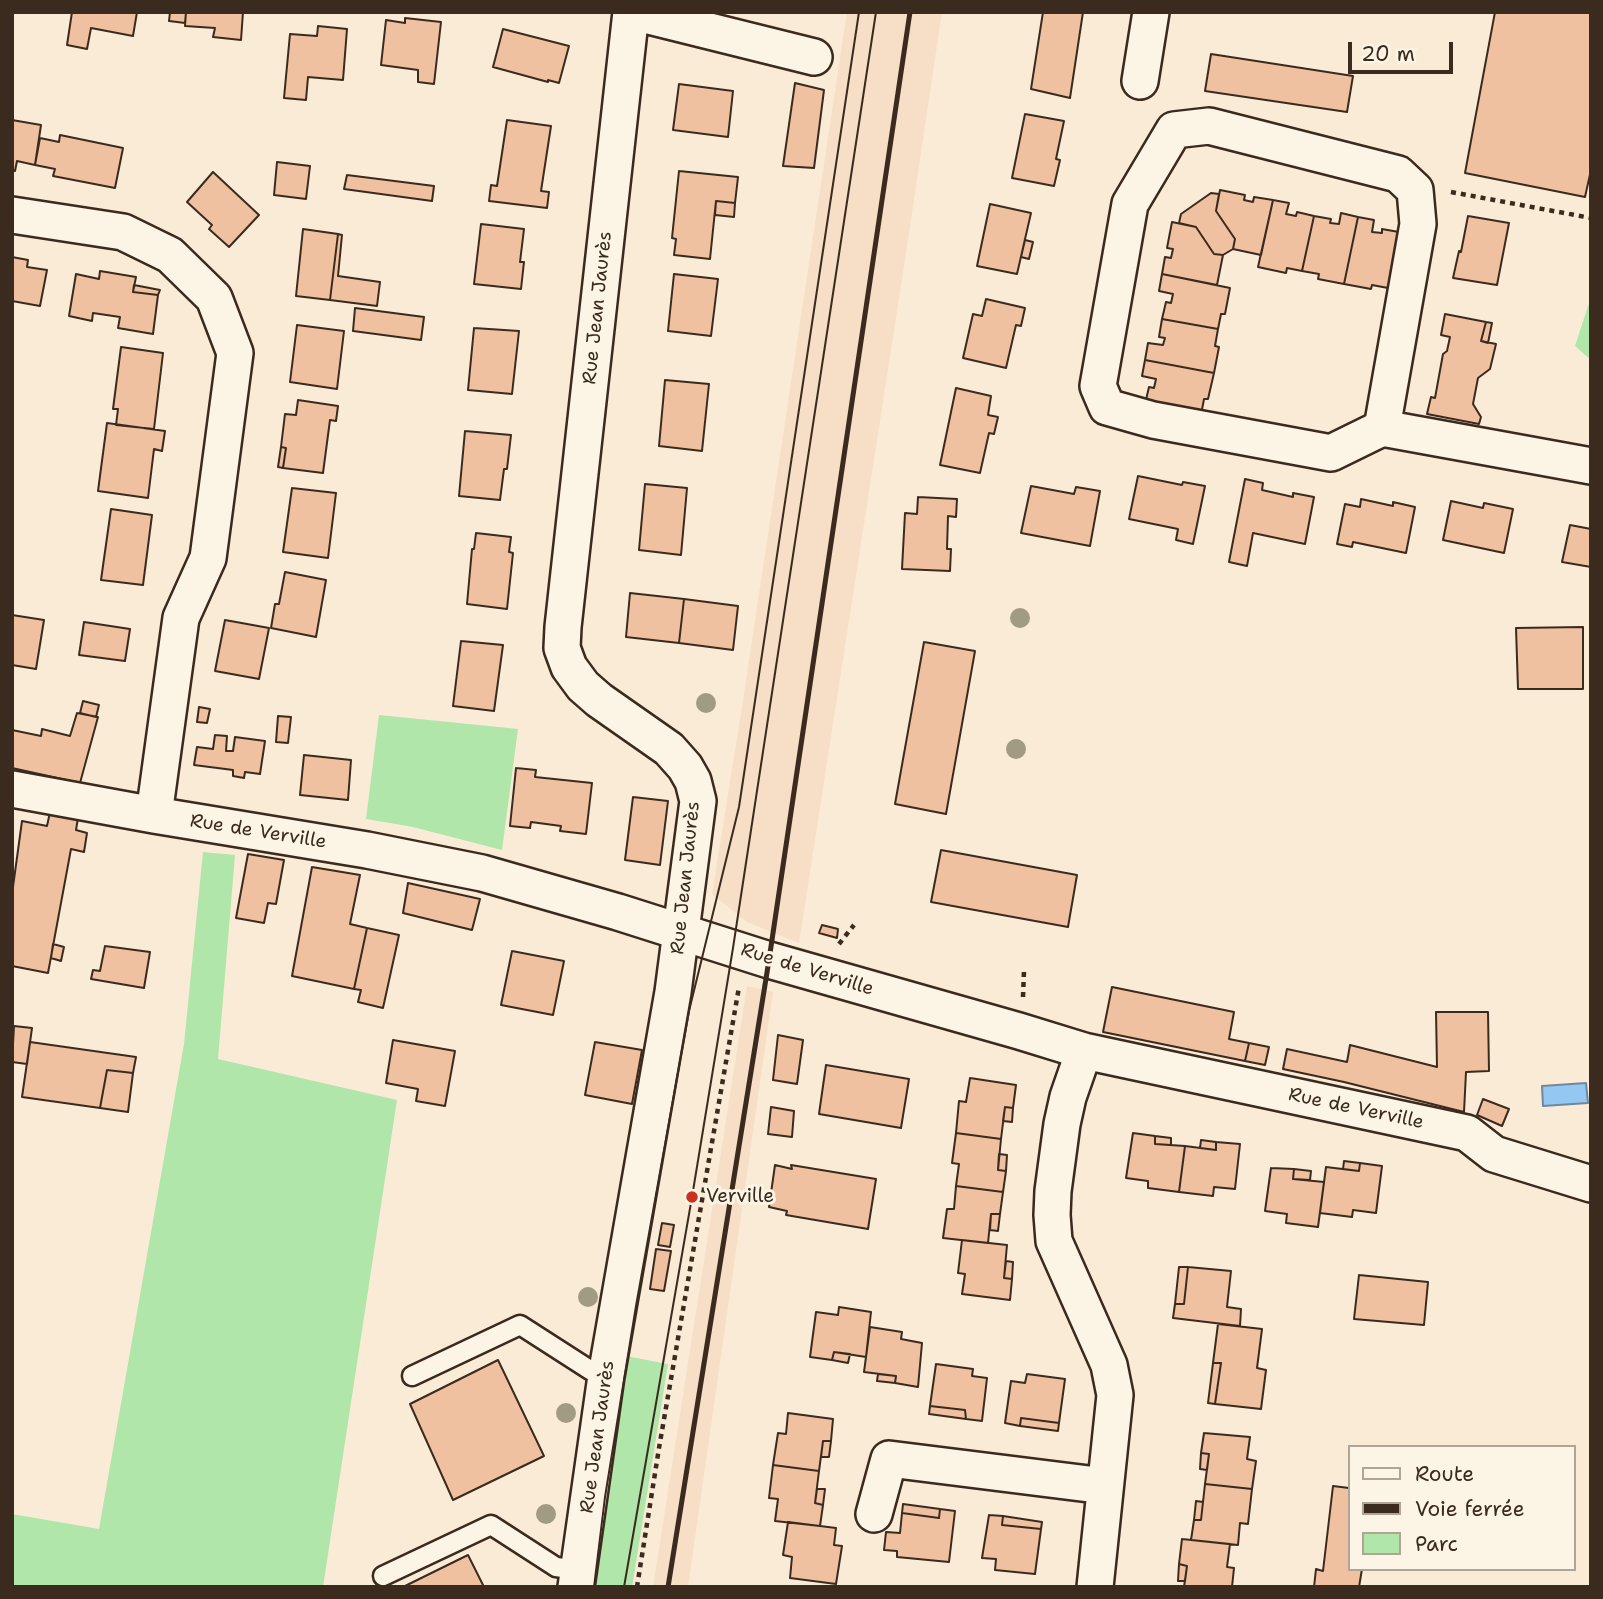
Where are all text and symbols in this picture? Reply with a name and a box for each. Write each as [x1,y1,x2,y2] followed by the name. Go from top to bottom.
[1351,28,1456,72] scale bar
[1361,40,1415,68] text: 20 m
[579,230,617,386] street label: Rue Jean Jaurès
[667,800,705,956] street label: Rue Jean Jaurès
[188,810,328,854] street label: Rue de Verville
[738,939,876,1001] street label: Rue de Verville
[1286,1084,1426,1134] street label: Rue de Verville
[706,1186,774,1208] place label: Verville
[684,1189,700,1205] marker: Verville
[576,1359,620,1515] street label: Rue Jean Jaurès
[1348,1445,1575,1571] legend
[1415,1460,1474,1488] text: Route
[1415,1495,1525,1523] text: Voie ferrée
[1415,1530,1458,1558] text: Parc

